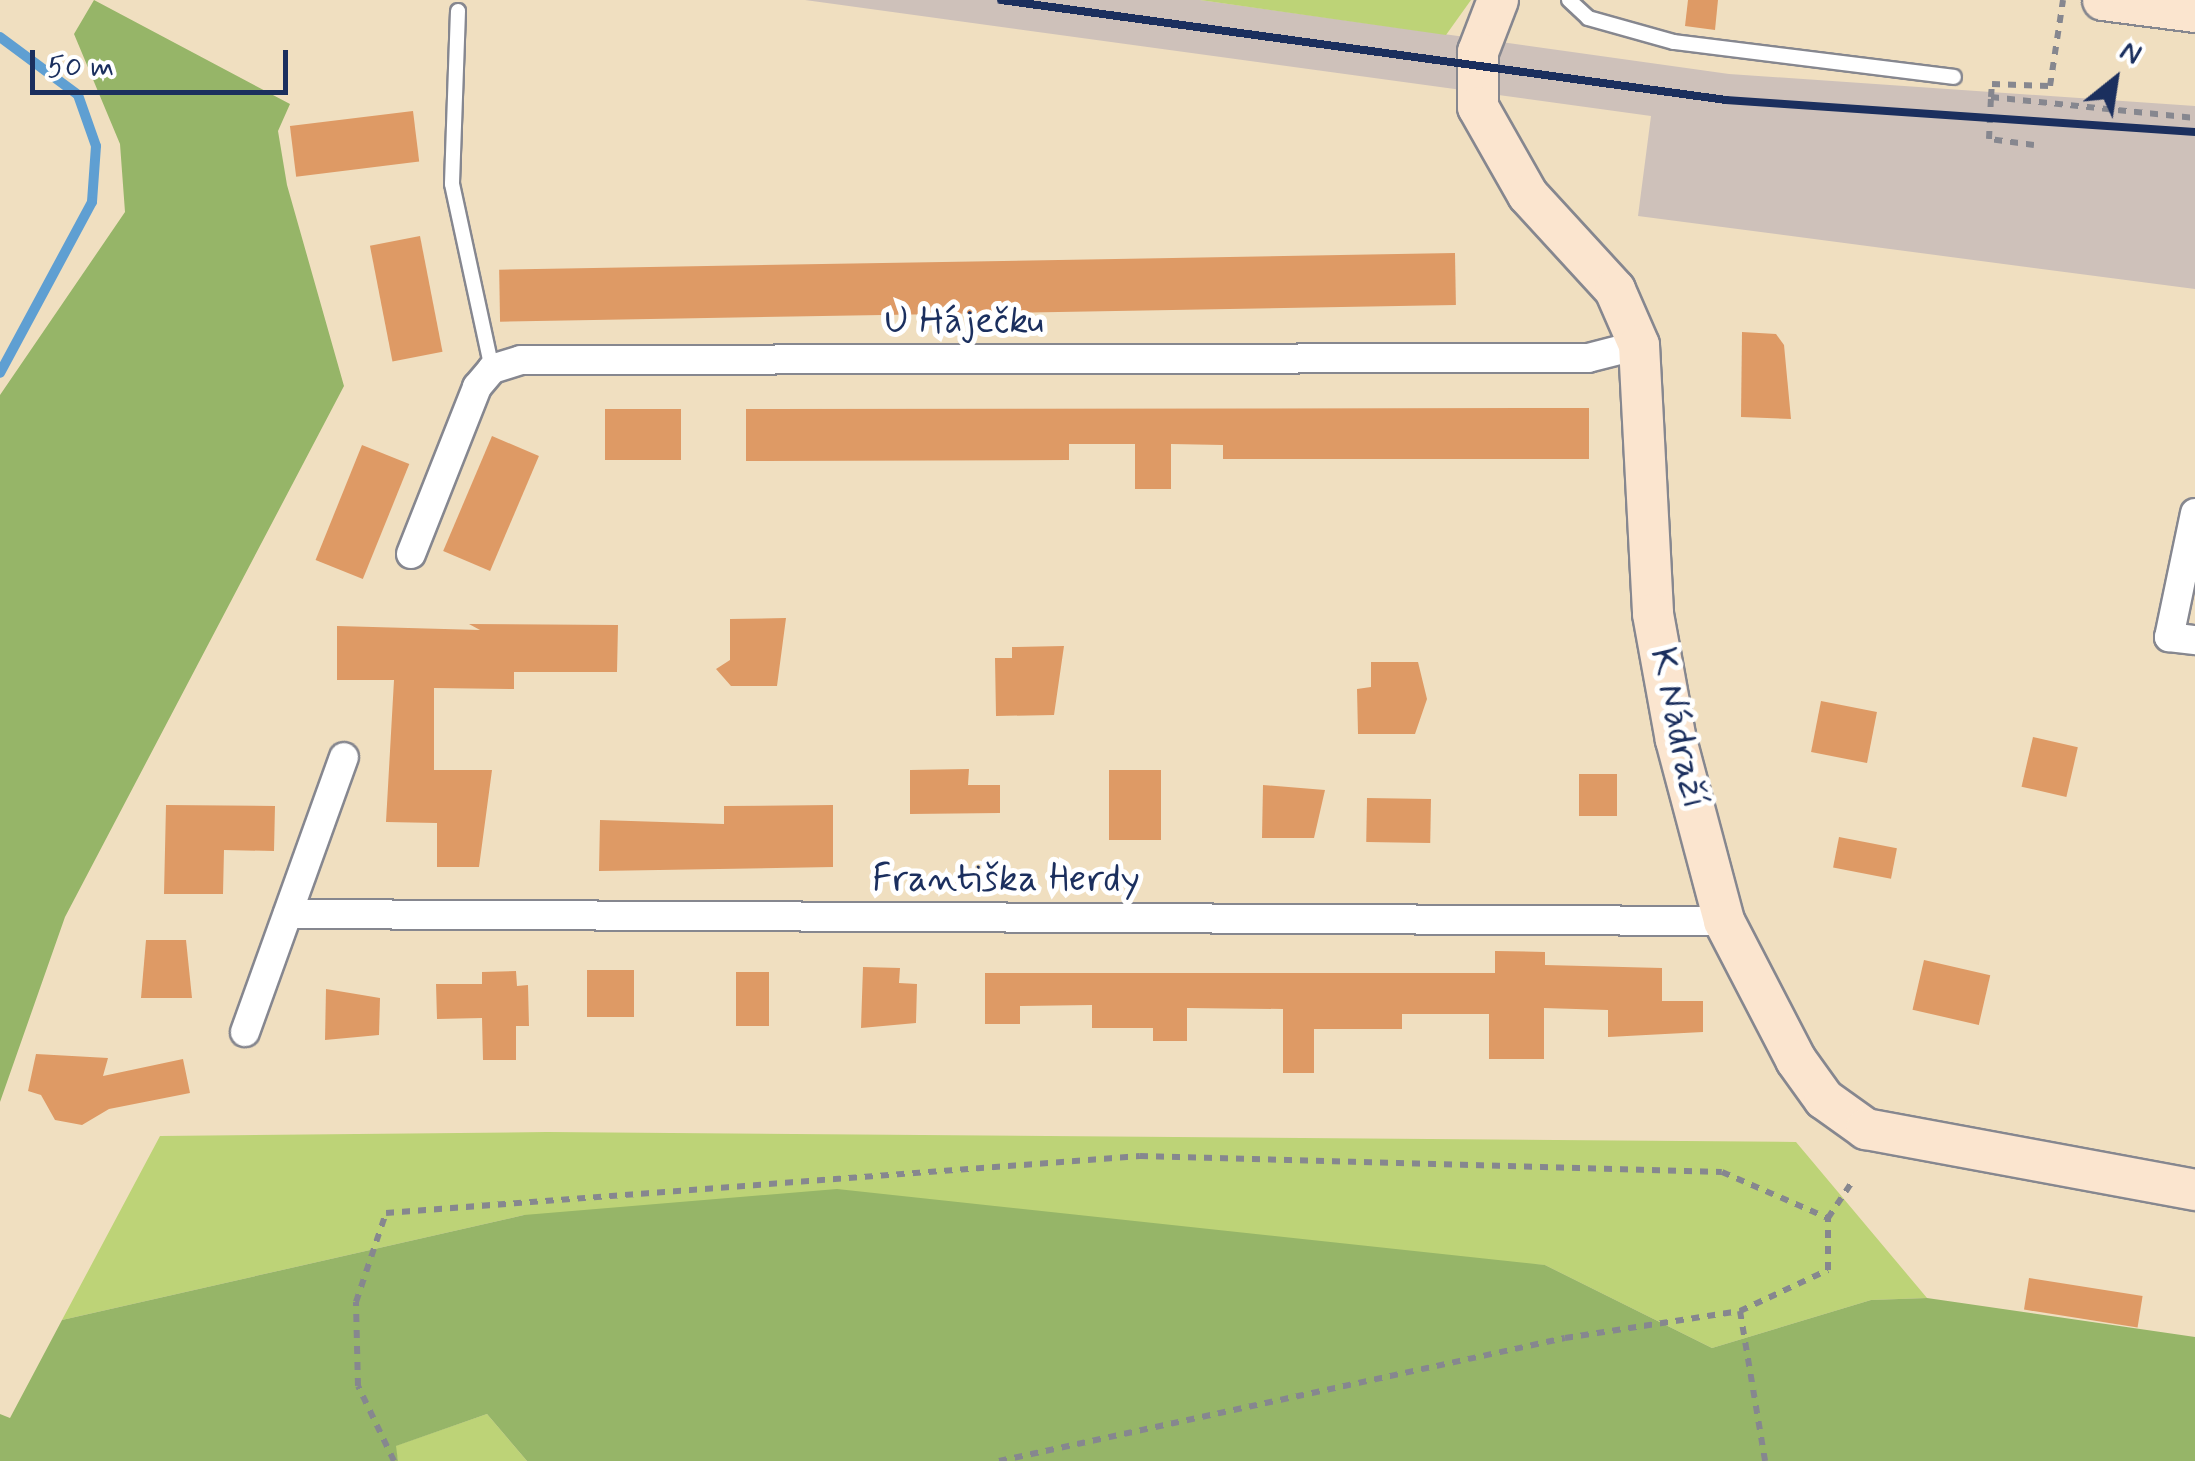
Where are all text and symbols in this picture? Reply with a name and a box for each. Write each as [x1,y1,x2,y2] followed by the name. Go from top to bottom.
[35,30,292,92] scale bar
[2065,30,2165,130] north arrow
[2113,33,2148,74] text: N
[47,48,114,87] text: 50 m
[884,299,1044,345] street label: U Háječku
[1639,644,1717,812] street label: K Nádraží
[870,857,1142,903] street label: Františka Herdy

